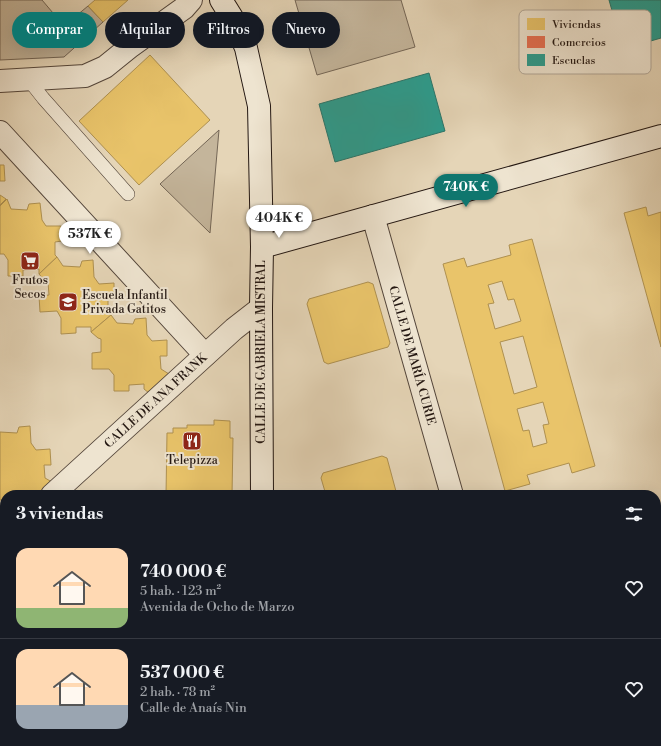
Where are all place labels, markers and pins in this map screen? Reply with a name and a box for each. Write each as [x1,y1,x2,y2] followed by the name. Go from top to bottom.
[433,174,499,208] pin: 740K €
[246,205,312,239] pin: 404K €
[57,221,123,255] pin: 537K €
[19,250,41,272] supermarket icon: Frutos Secos
[12,273,48,302] place label: Frutos Secos
[82,288,168,317] place label: Escuela Infantil Privada Gatitos
[57,291,79,313] school or university icon: Escuela Infantil Privada Gatitos
[181,430,203,452] restaurant icon: Telepizza
[166,453,219,468] place label: Telepizza

